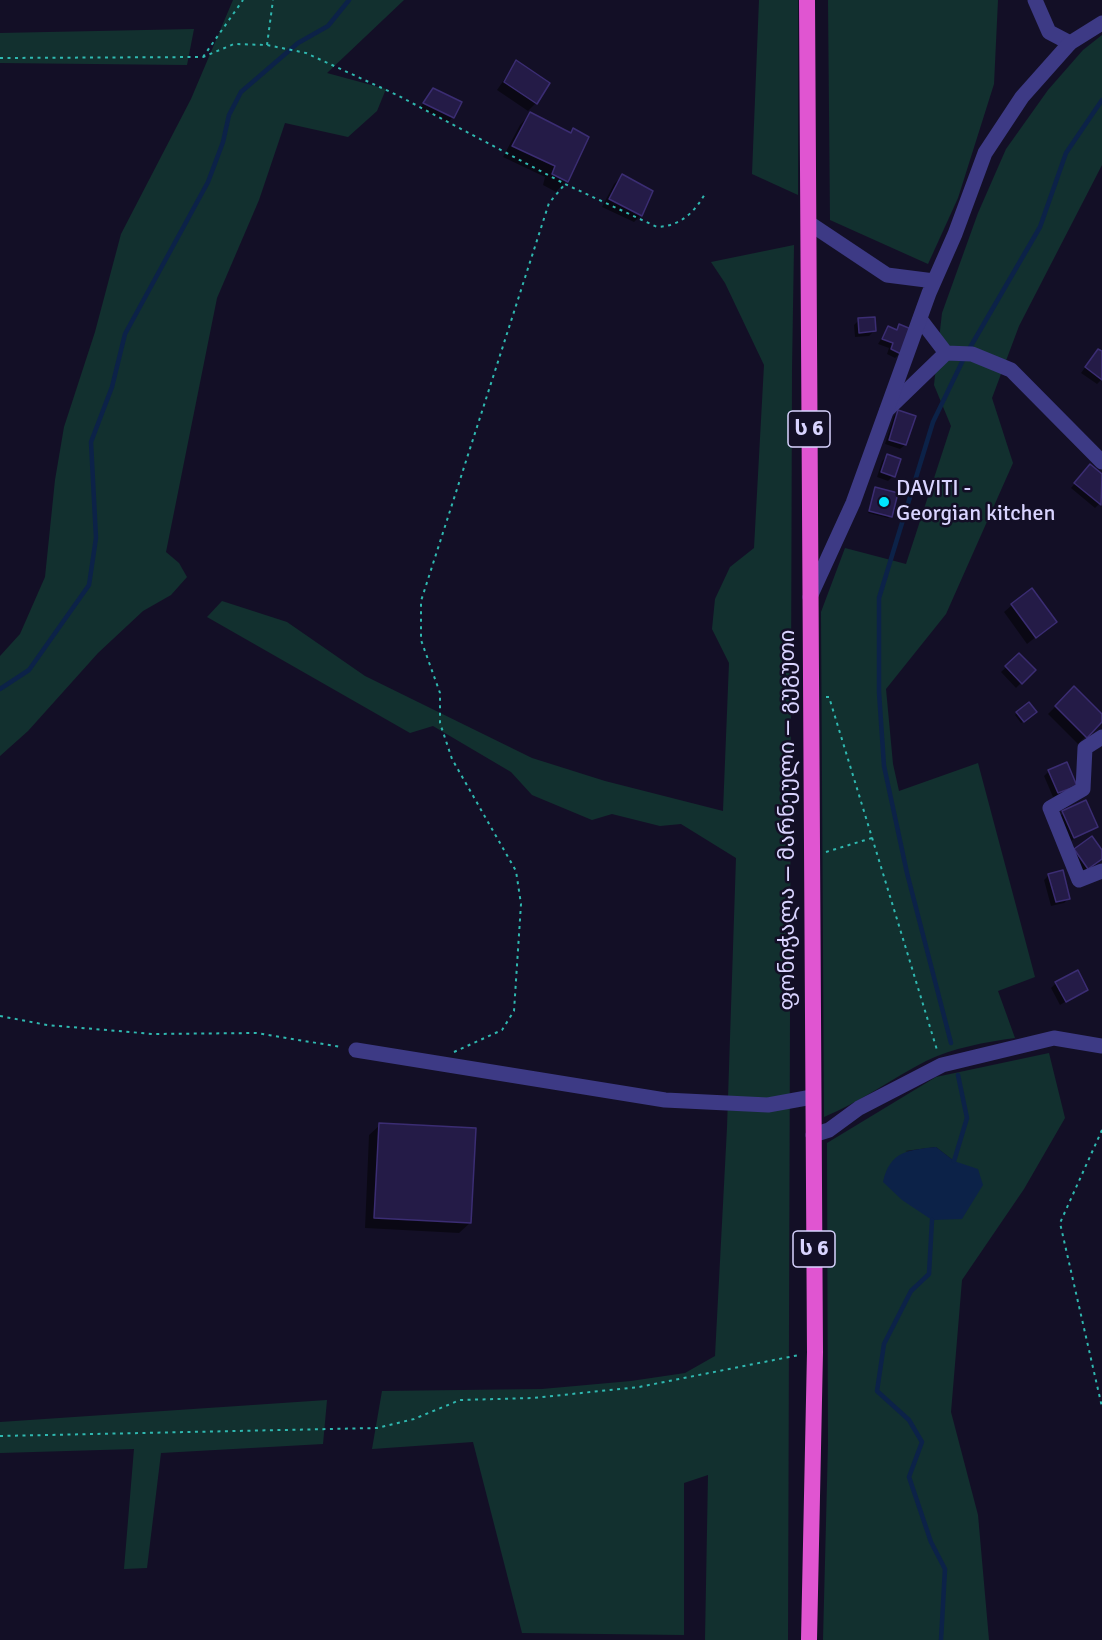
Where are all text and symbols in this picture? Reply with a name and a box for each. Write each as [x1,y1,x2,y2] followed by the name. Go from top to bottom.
[788,411,830,447] road number: ს 6
[896,476,1056,528] place label: DAVITI - Georgian kitchen
[877,495,891,509] marker: DAVITI - Georgian kitchen
[775,630,801,1010] street label: ფონიჭალა — მარნეული — გუგუთი
[793,1231,835,1267] road number: ს 6

